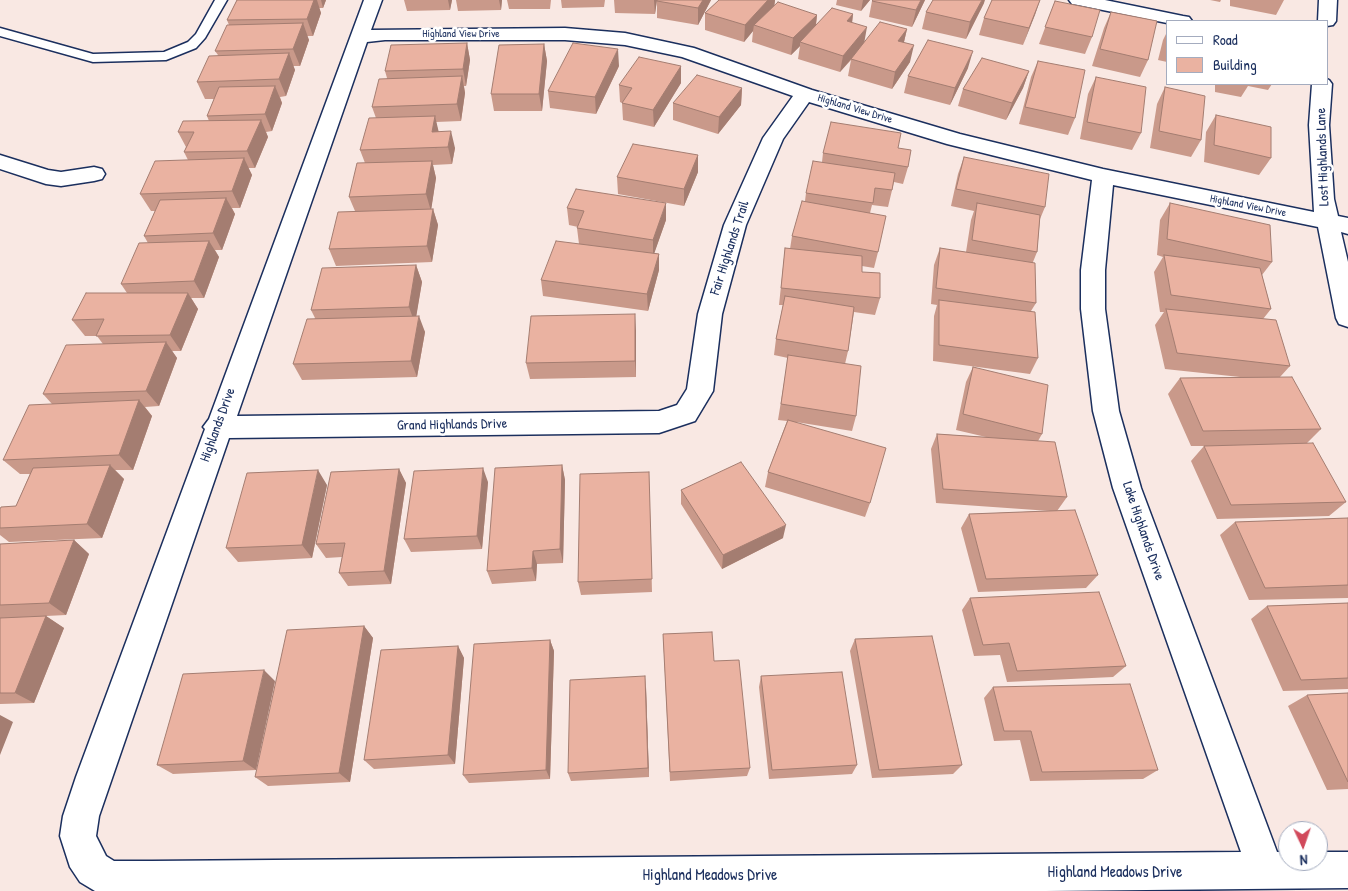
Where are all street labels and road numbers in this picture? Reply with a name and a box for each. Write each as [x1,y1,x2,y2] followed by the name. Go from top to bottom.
[422,27,500,41] street label: Highland View Drive
[816,91,894,127] street label: Highland View Drive
[1313,108,1333,206] street label: Lost Highlands Lane
[1209,192,1287,220] street label: Highland View Drive
[707,199,753,297] street label: Fair Highlands Trail
[197,386,239,464] street label: Highlands Drive
[397,416,507,434] street label: Grand Highlands Drive
[1118,480,1168,582] street label: Lake Highlands Drive
[1048,863,1182,883] street label: Highland Meadows Drive
[643,866,777,886] street label: Highland Meadows Drive

